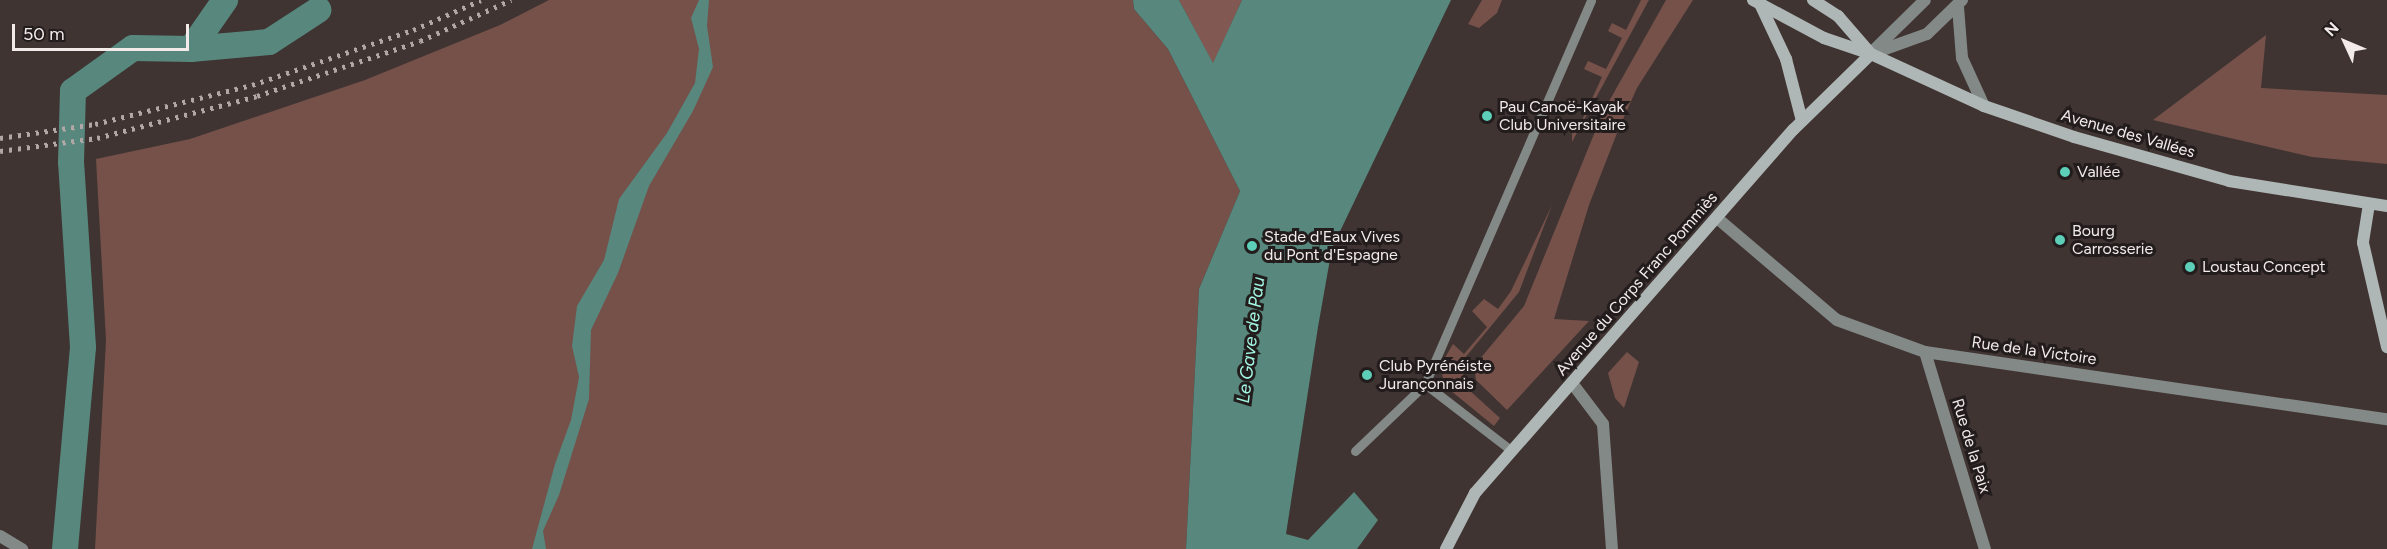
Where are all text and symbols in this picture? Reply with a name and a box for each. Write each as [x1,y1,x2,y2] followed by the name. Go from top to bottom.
[15,12,192,50] scale bar
[2315,12,2375,72] north arrow
[2321,18,2343,40] text: N
[23,23,65,45] text: 50 m
[1499,97,1626,135] place label: Pau Canoë-Kayak Club Universitaire
[2059,106,2197,162] street label: Avenue des Vallées
[1480,109,1494,123] marker: Pau Canoë-Kayak Club Universitaire
[2077,162,2120,182] place label: Vallée
[2058,165,2072,179] marker: Vallée
[1552,188,1722,380] street label: Avenue du Corps Franc Pommiès
[2072,221,2153,259] place label: Bourg Carrosserie
[1264,227,1400,265] place label: Stade d'Eaux Vives du Pont d'Espagne
[2053,233,2067,247] marker: Bourg Carrosserie
[1245,239,1259,253] marker: Stade d'Eaux Vives du Pont d'Espagne
[2202,257,2326,277] place label: Loustau Concept
[2183,260,2197,274] marker: Loustau Concept
[1233,276,1269,404] water label: Le Gave de Pau
[1970,333,2098,369] street label: Rue de la Victoire
[1379,356,1492,394] place label: Club Pyrénéiste Jurançonnais
[1360,368,1374,382] marker: Club Pyrénéiste Jurançonnais
[1948,396,1994,496] street label: Rue de la Paix

